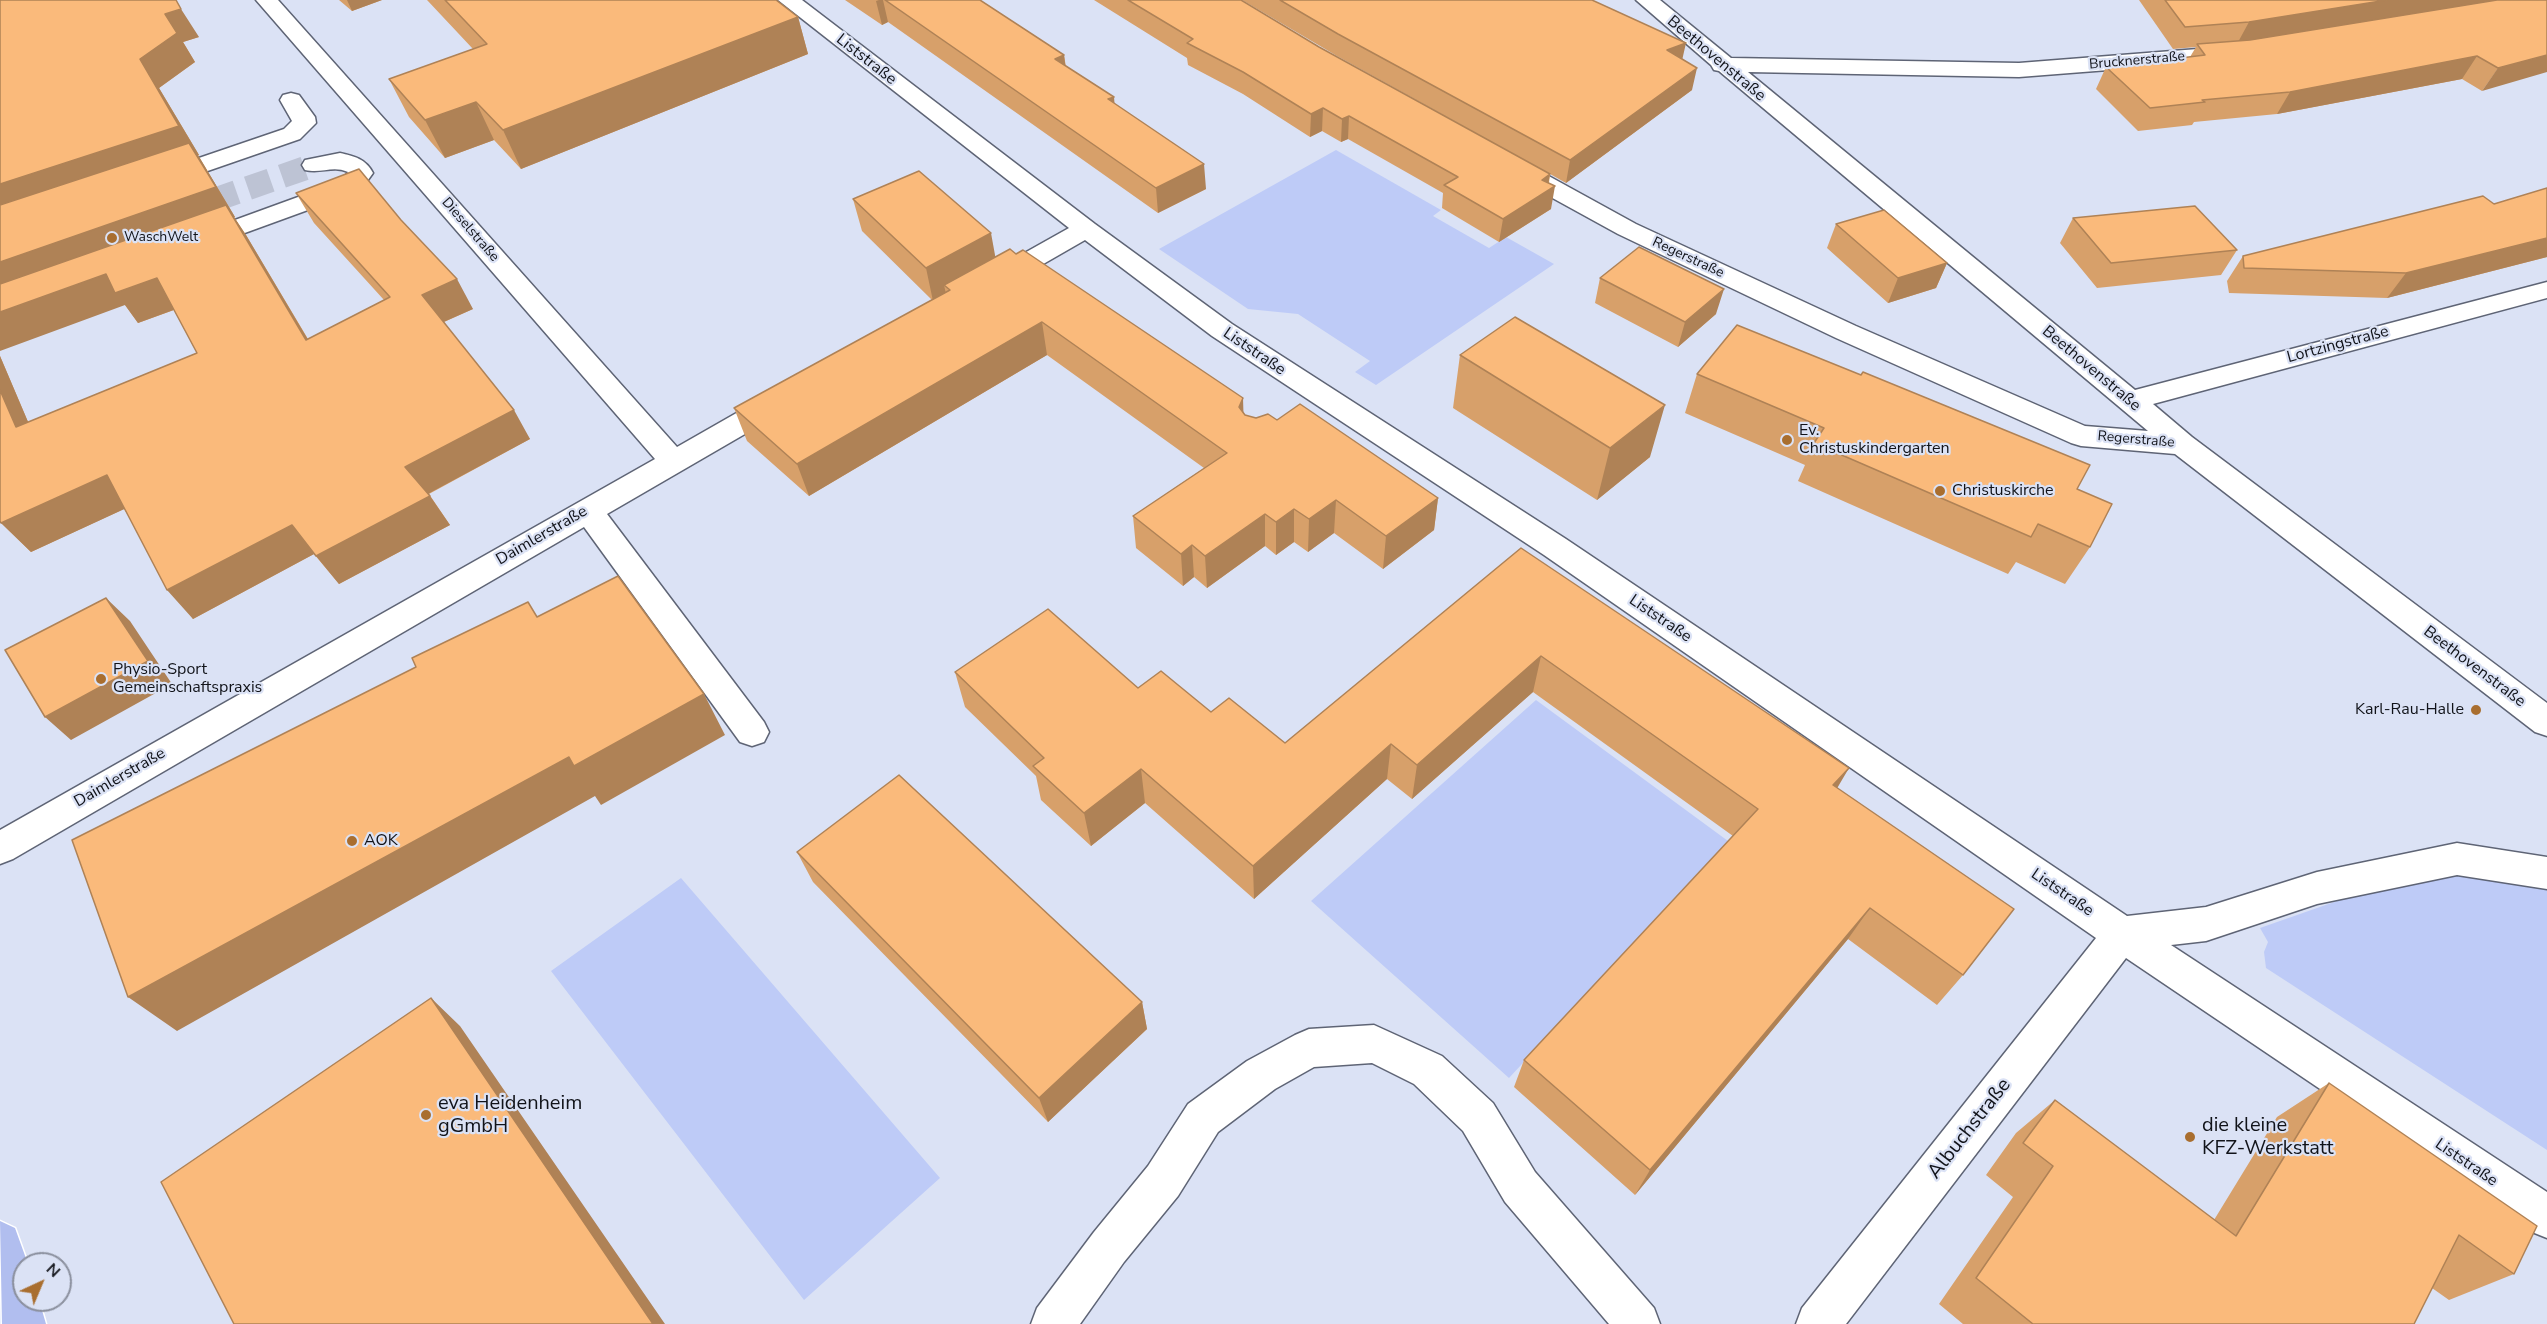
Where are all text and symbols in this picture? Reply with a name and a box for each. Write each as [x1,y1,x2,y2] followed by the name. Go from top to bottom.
[1663,12,1769,106] street label: Beethovenstraße
[832,30,900,90] street label: Liststraße
[2088,48,2186,74] street label: Brucknerstraße
[438,195,502,265] street label: Dieselstraße
[124,230,198,246] place label: WaschWelt
[105,231,119,245] marker: WaschWelt
[1649,234,1727,282] street label: Regerstraße
[2038,322,2144,416] street label: Beethovenstraße
[2285,322,2391,368] street label: Lortzingstraße
[1219,324,1289,380] street label: Liststraße
[1799,421,1950,459] place label: Ev. Christuskindergarten
[2097,428,2175,452] street label: Regerstraße
[1780,433,1794,447] marker: Ev. Christuskindergarten
[1952,481,2054,501] place label: Christuskirche
[1933,484,1947,498] marker: Christuskirche
[493,502,591,570] street label: Daimlerstraße
[1625,591,1695,647] street label: Liststraße
[2419,622,2529,712] street label: Beethovenstraße
[113,660,262,698] place label: Physio-Sport Gemeinschaftspraxis
[94,672,108,686] marker: Physio-Sport Gemeinschaftspraxis
[2355,700,2464,720] place label: Karl-Rau-Halle
[2469,703,2483,717] marker: Karl-Rau-Halle
[71,744,169,812] street label: Daimlerstraße
[364,831,398,851] place label: AOK
[345,834,359,848] marker: AOK
[2027,865,2097,921] street label: Liststraße
[1923,1074,2017,1184] street label: Albuchstraße
[438,1092,582,1139] place label: eva Heidenheim gGmbH
[419,1108,433,1122] marker: eva Heidenheim gGmbH
[2202,1114,2333,1161] place label: die kleine KFZ-Werkstatt
[2183,1130,2197,1144] marker: die kleine KFZ-Werkstatt
[2431,1135,2501,1191] street label: Liststraße
[12,1252,72,1312] north arrow
[41,1258,65,1283] text: N

